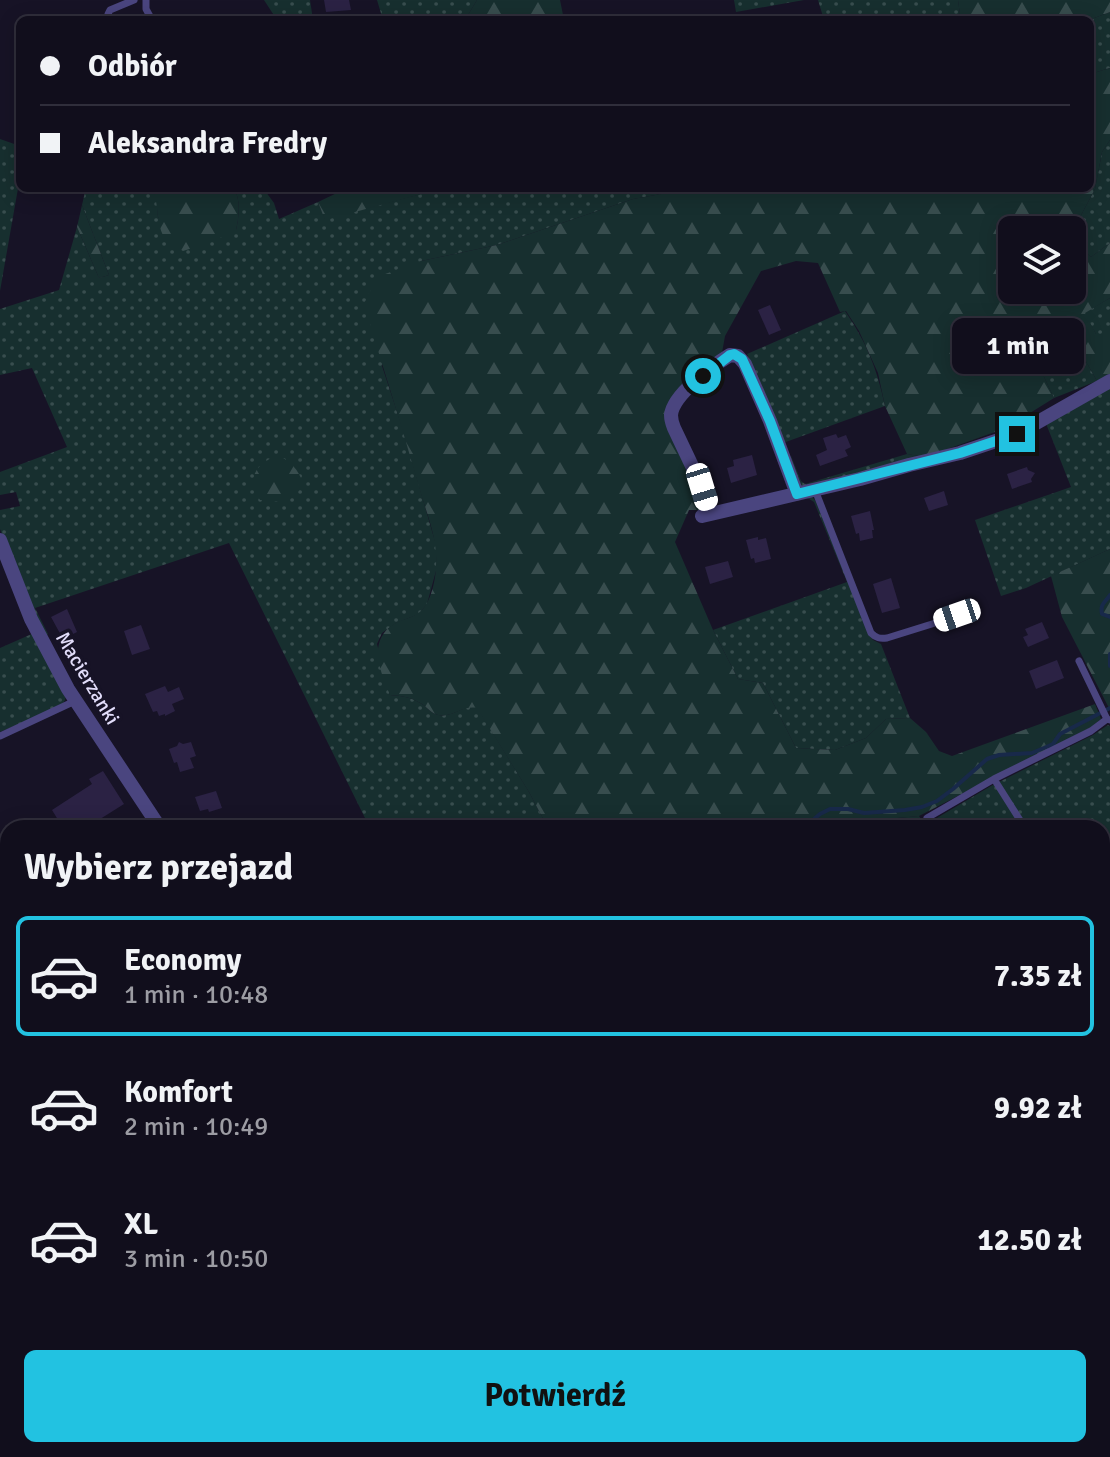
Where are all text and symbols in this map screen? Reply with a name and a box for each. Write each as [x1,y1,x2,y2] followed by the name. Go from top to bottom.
[88,48,177,85] text: Odbiór
[88,125,327,162] text: Aleksandra Fredry
[998,216,1086,304] map controls
[998,216,1086,304] button: layers
[951,318,1083,374] callout: 1 min
[987,330,1049,362] text: 1 min
[685,358,721,394] route start
[999,416,1035,452] route end
[684,461,720,513] car
[930,596,984,634] car
[50,627,125,729] street label: Macierzanki
[24,845,293,890] text: Wybierz przejazd
[28,940,100,1012] icon: car
[124,942,241,979] text: Economy
[994,958,1082,995] text: 7.35 zł
[124,979,268,1011] text: 1 min · 10:48
[28,1072,100,1144] icon: car
[124,1074,233,1111] text: Komfort
[994,1090,1082,1127] text: 9.92 zł
[124,1111,268,1143] text: 2 min · 10:49
[28,1204,100,1276] icon: car
[124,1206,158,1243] text: XL
[978,1222,1082,1259] text: 12.50 zł
[124,1243,268,1275] text: 3 min · 10:50
[24,1350,1086,1442] button: Potwierdź

